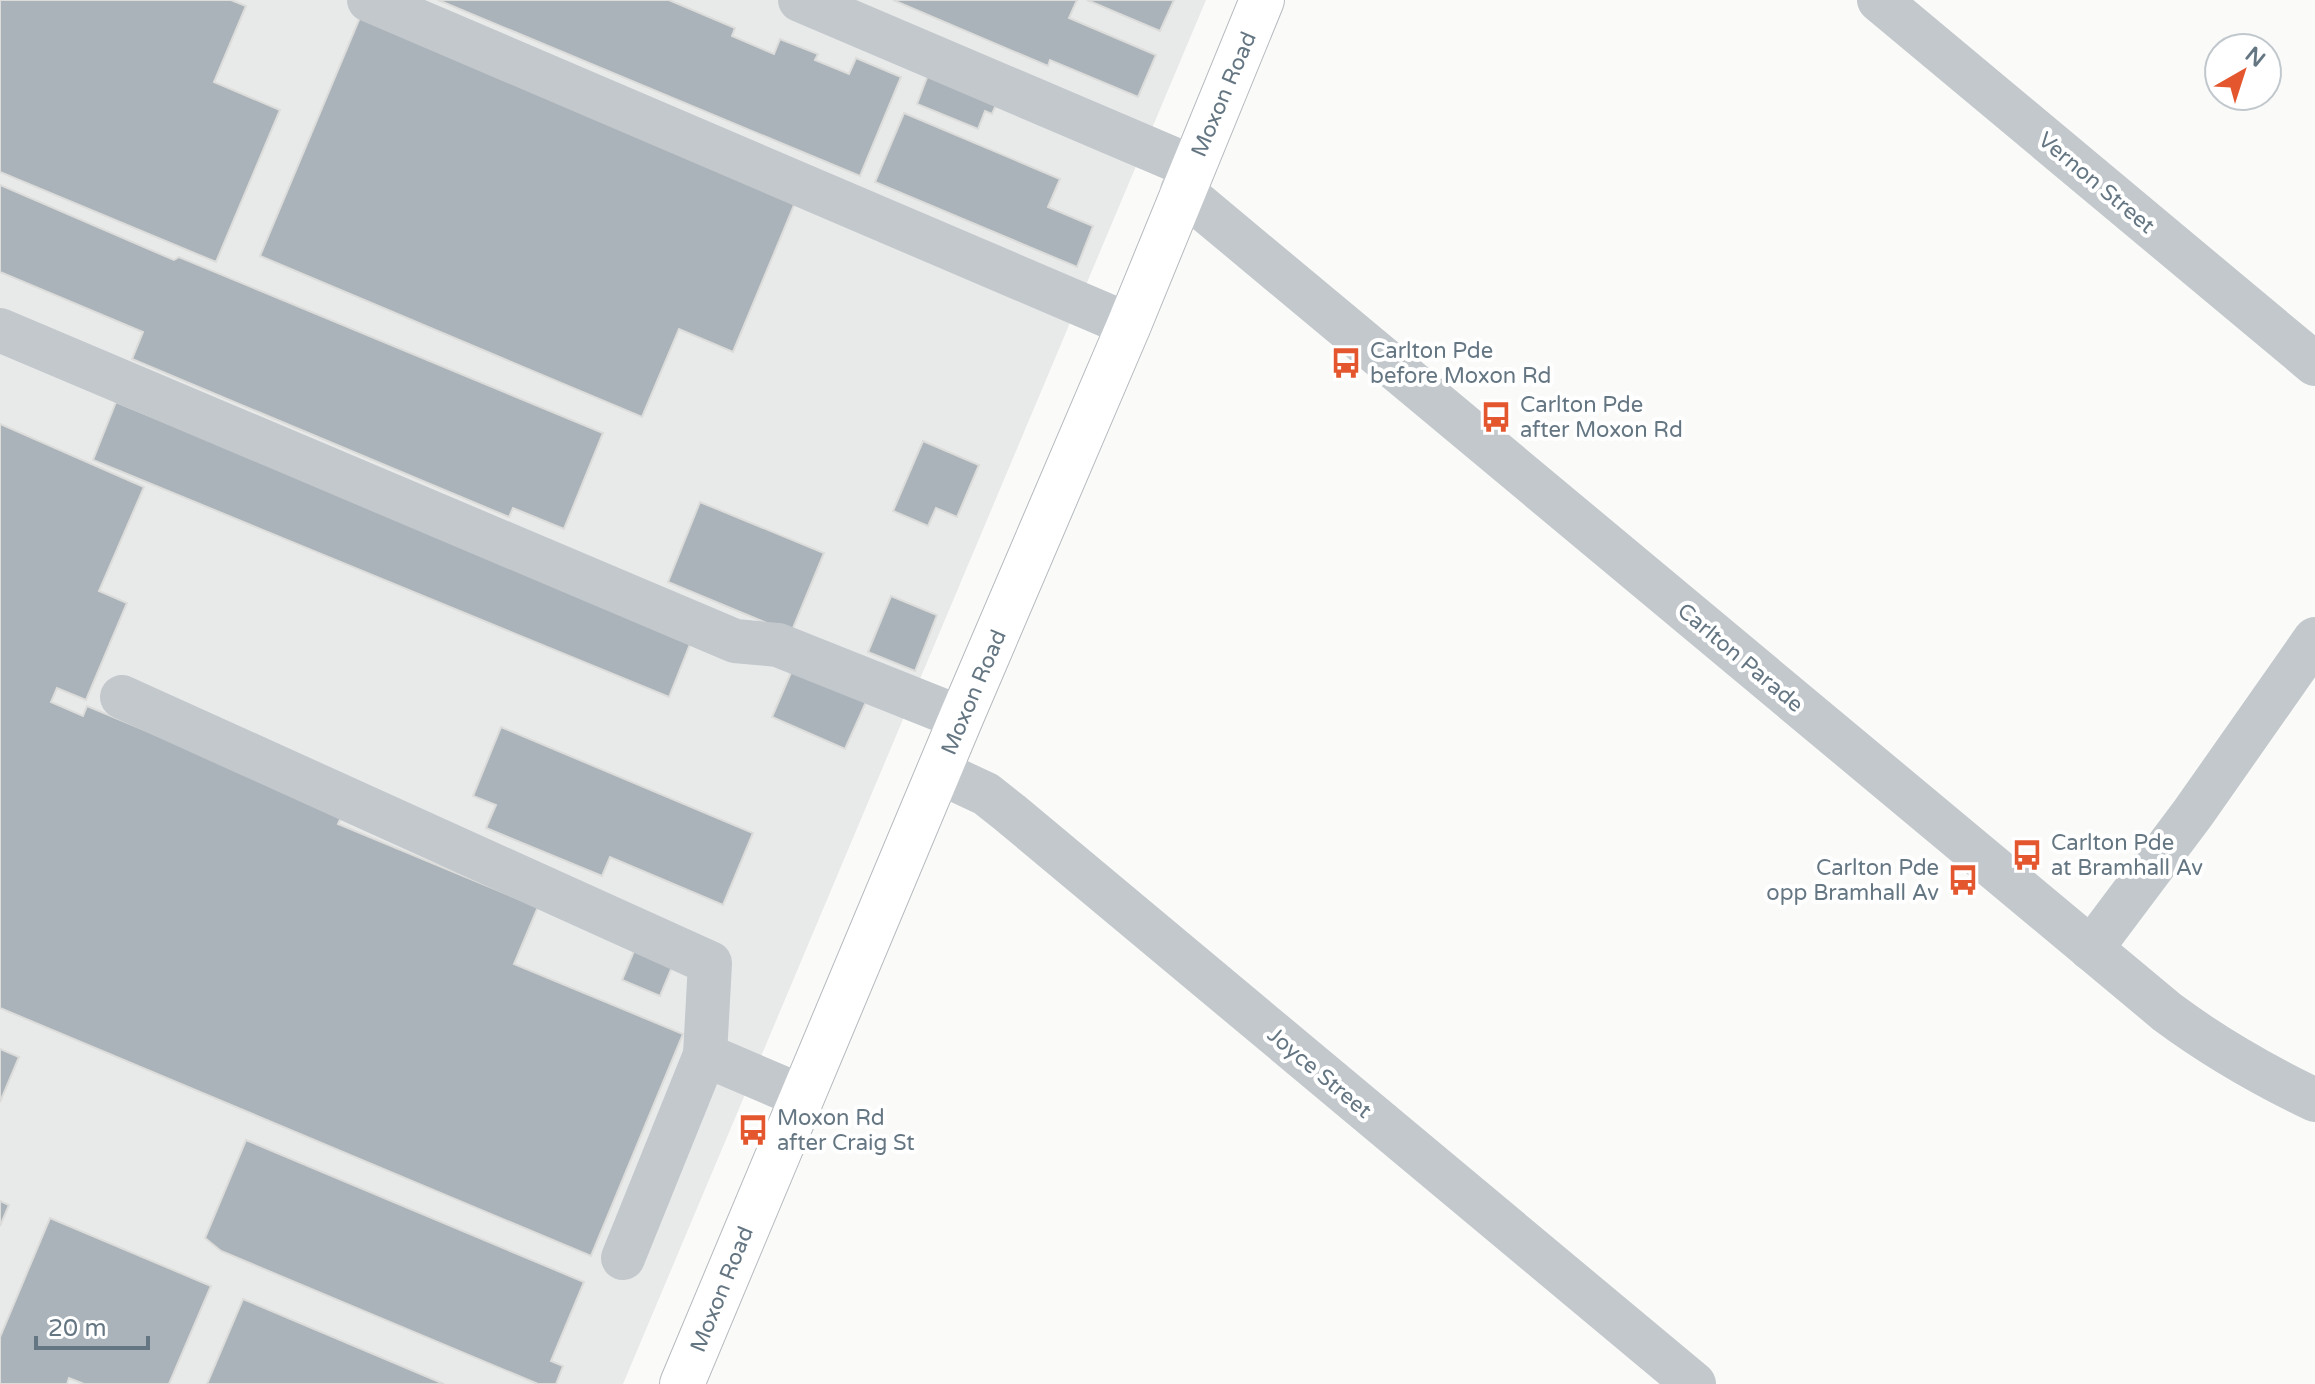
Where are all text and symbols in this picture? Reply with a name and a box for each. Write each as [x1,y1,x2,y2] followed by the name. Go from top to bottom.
[1186,28,1262,161] street label: Moxon Road
[2203,32,2283,112] north arrow
[2240,42,2270,73] text: N
[2033,127,2160,239] street label: Vernon Street
[1370,338,1551,389] place label: Carlton Pde before Moxon Rd
[1329,346,1363,380] bus stop icon: Carlton Pde before Moxon Rd
[1520,392,1683,443] place label: Carlton Pde after Moxon Rd
[1479,400,1513,434] bus stop icon: Carlton Pde after Moxon Rd
[1672,598,1808,718] street label: Carlton Parade
[936,626,1012,759] street label: Moxon Road
[2051,830,2203,881] place label: Carlton Pde at Bramhall Av
[2010,838,2044,872] bus stop icon: Carlton Pde at Bramhall Av
[1766,855,1939,906] place label: Carlton Pde opp Bramhall Av
[1946,863,1980,897] bus stop icon: Carlton Pde opp Bramhall Av
[1262,1022,1377,1124] street label: Joyce Street
[777,1105,915,1156] place label: Moxon Rd after Craig St
[736,1113,770,1147] bus stop icon: Moxon Rd after Craig St
[685,1223,759,1356] street label: Moxon Road
[36,1300,148,1350] scale bar
[48,1314,106,1343] text: 20 m

